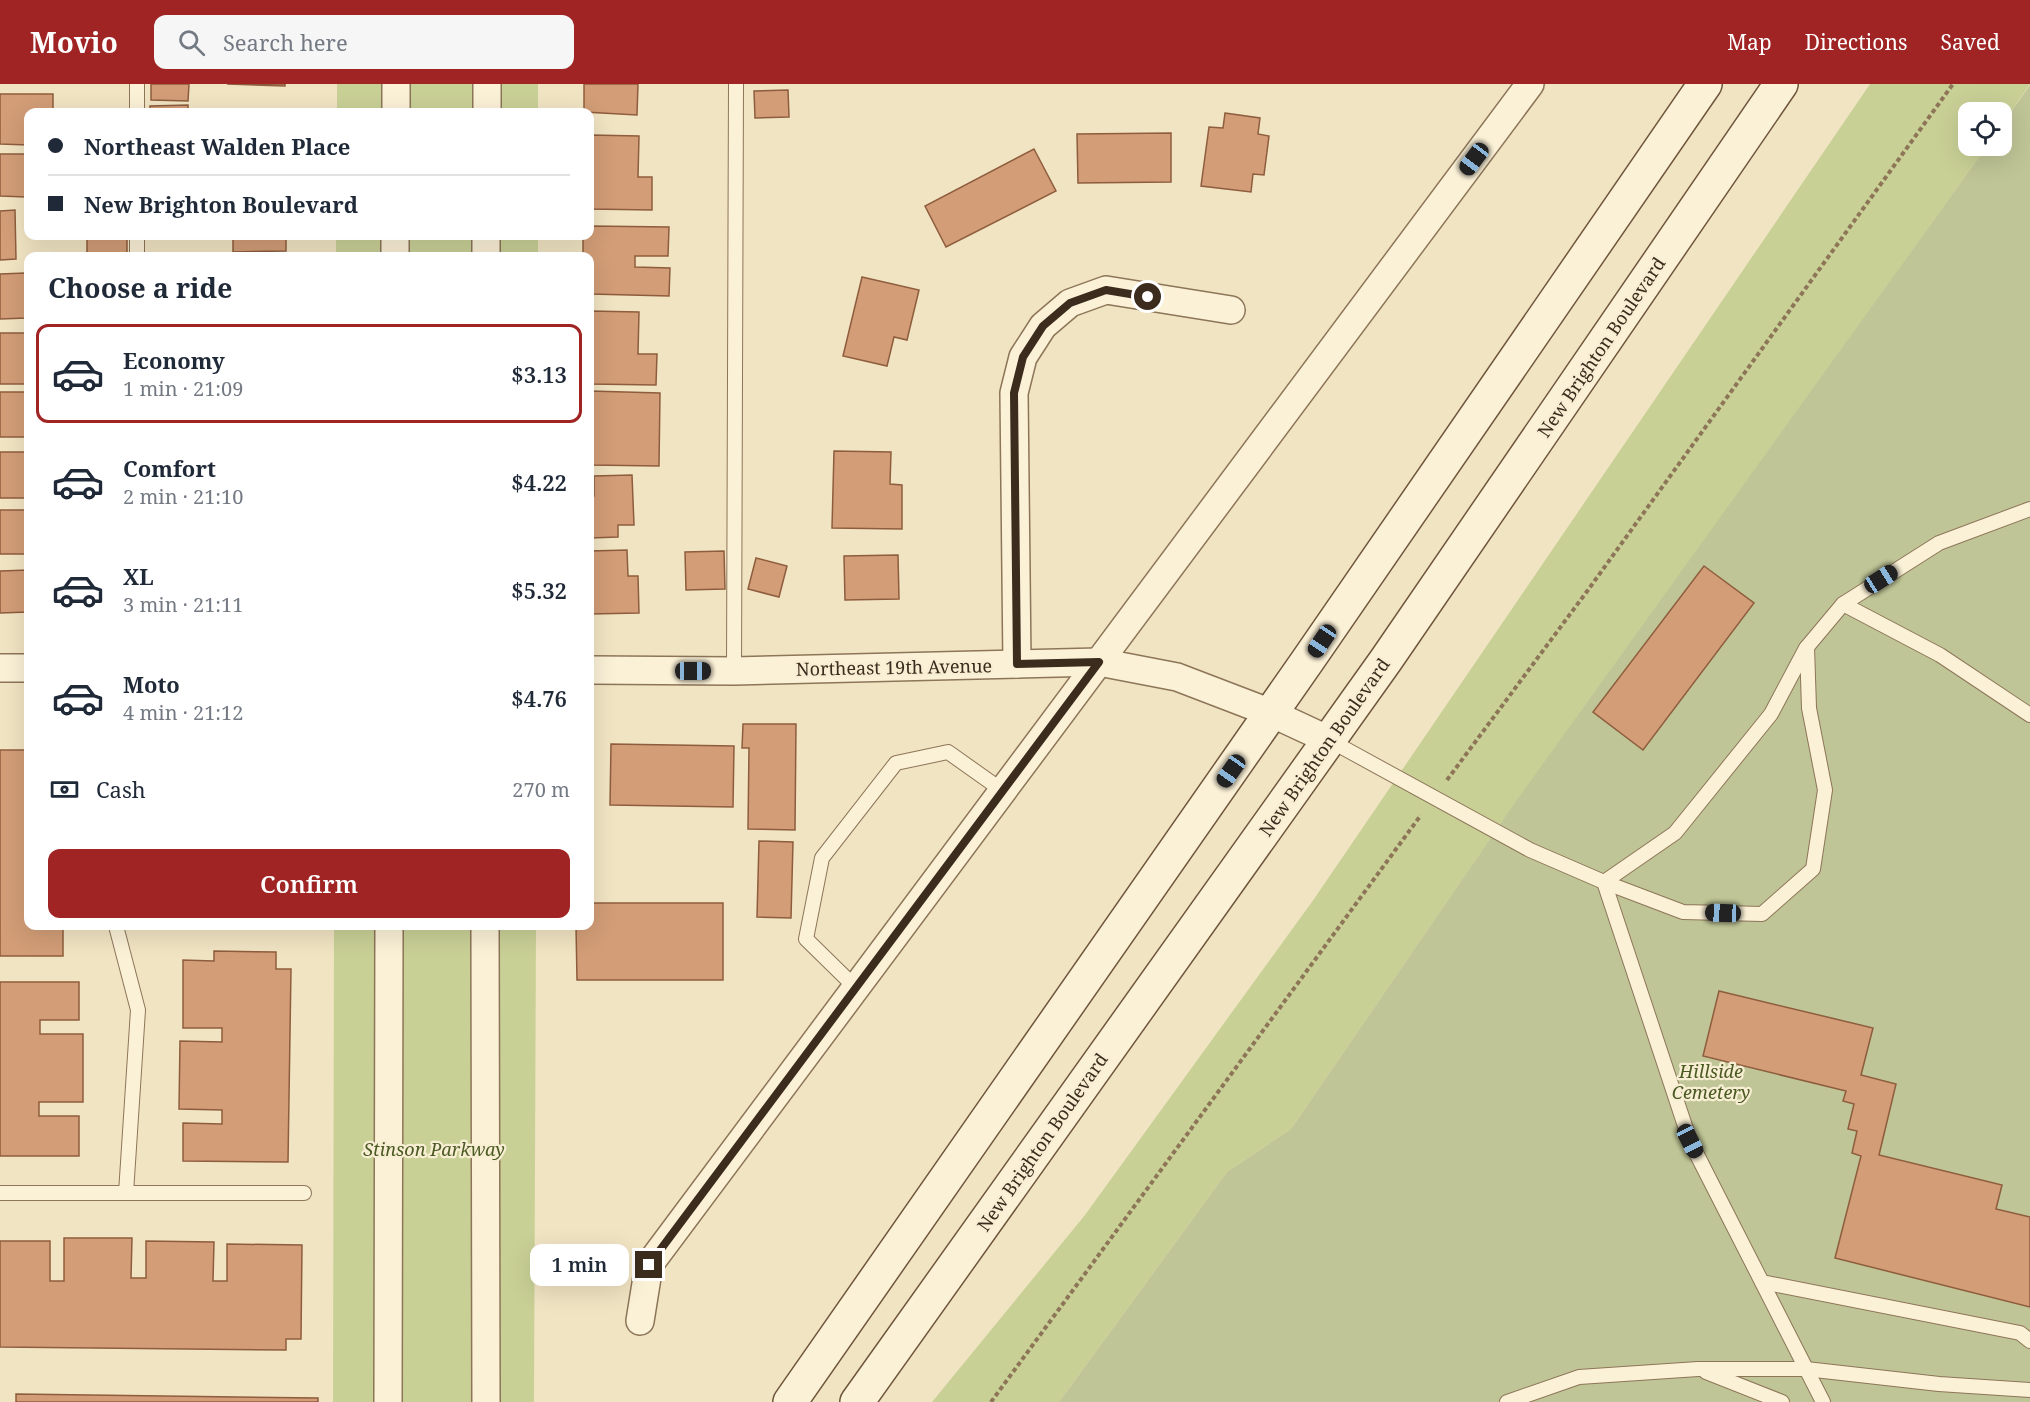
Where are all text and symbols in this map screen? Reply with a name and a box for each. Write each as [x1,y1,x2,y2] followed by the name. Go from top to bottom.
[154,15,574,69] search box
[30,23,118,61] text: Movio
[175,26,208,59] icon: search
[223,27,348,57] text: Search here
[1727,28,1772,56] text: Map
[1805,28,1907,56] text: Directions
[1940,28,2000,56] text: Saved
[1958,102,2012,156] map controls
[1958,102,2012,156] button: locate
[84,131,350,161] text: Northeast Walden Place
[1456,139,1492,179] car
[84,189,358,219] text: New Brighton Boulevard
[1532,252,1670,442] street label: New Brighton Boulevard
[48,269,233,306] text: Choose a ride
[1134,283,1161,310] route start
[123,345,225,375] text: Economy
[51,347,105,401] icon: car
[511,359,567,389] text: $3.13
[123,375,243,402] text: 1 min · 21:09
[123,453,216,483] text: Comfort
[51,455,105,509] icon: car
[511,467,567,497] text: $4.22
[123,483,243,510] text: 2 min · 21:10
[123,561,154,591] text: XL
[1861,562,1901,596] car
[51,563,105,617] icon: car
[511,575,567,605] text: $5.32
[123,591,243,618] text: 3 min · 21:11
[1304,621,1340,661] car
[796,653,992,681] street label: Northeast 19th Avenue
[1253,653,1395,841] street label: New Brighton Boulevard
[675,662,711,680] car
[123,669,180,699] text: Moto
[51,671,105,725] icon: car
[511,683,567,713] text: $4.76
[123,699,243,726] text: 4 min · 21:12
[1213,751,1249,791] car
[48,773,81,806] icon: cash
[96,774,146,804] text: Cash
[512,776,570,803] text: 270 m
[48,849,570,918] button: Confirm
[1705,903,1741,923] car
[971,1048,1113,1236] street label: New Brighton Boulevard
[1672,1059,1750,1104] park label: Hillside Cemetery
[1674,1121,1706,1161] car
[363,1137,505,1161] park label: Stinson Parkway
[529,1244,628,1286] callout: 1 min
[552,1251,607,1278] text: 1 min
[635,1251,662,1278] route end

